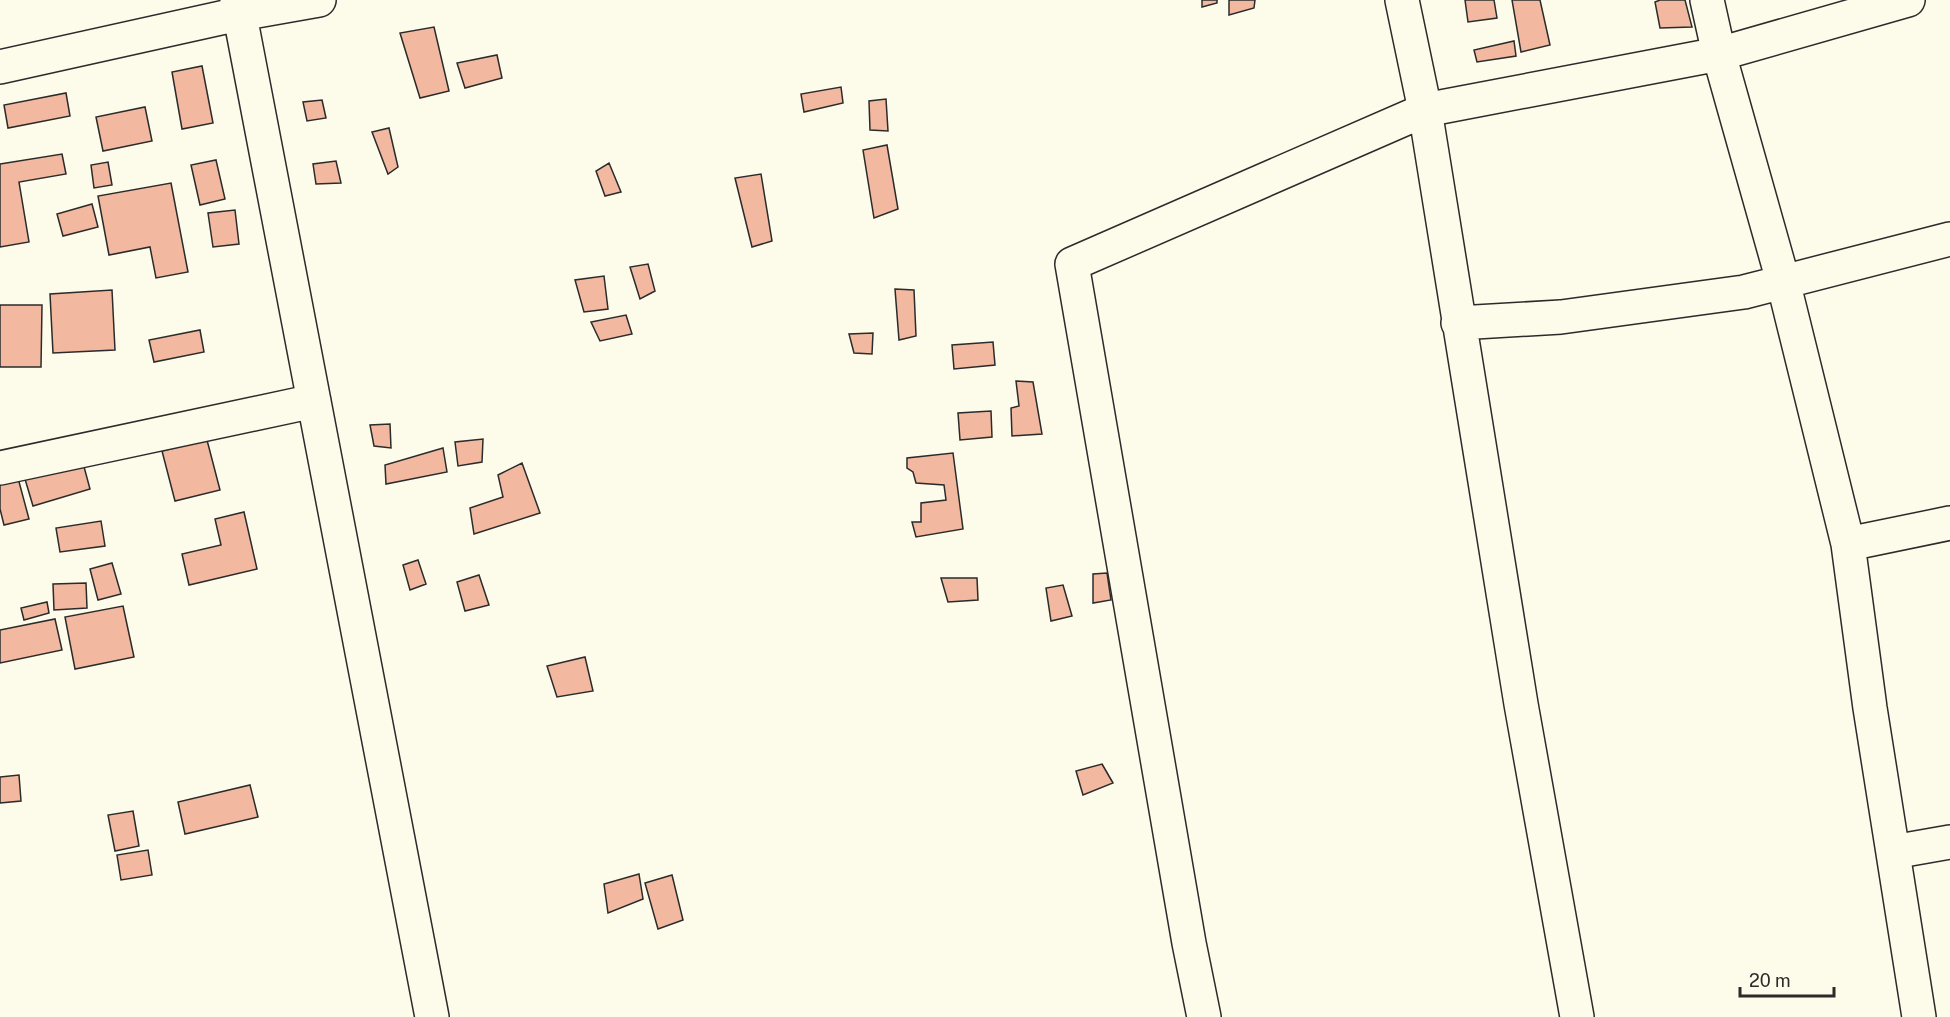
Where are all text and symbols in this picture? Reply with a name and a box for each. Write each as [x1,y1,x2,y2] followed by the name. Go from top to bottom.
[1740,960,1834,998] scale bar
[1749,970,1791,991] text: 20 m

